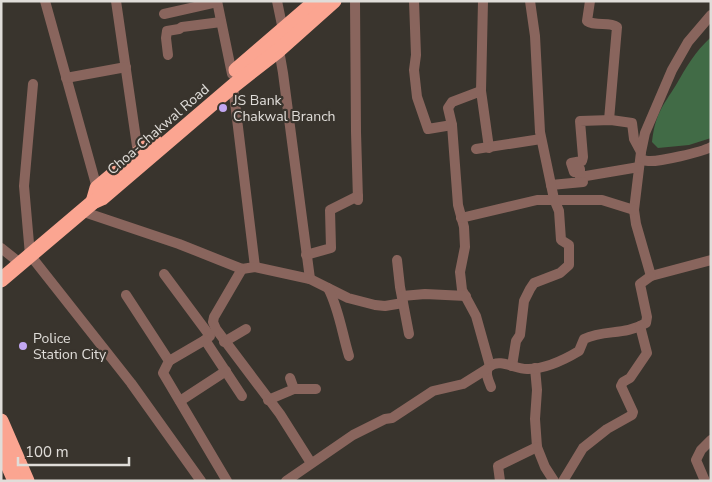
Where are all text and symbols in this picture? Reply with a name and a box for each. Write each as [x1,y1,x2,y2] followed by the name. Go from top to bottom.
[103,80,213,179] street label: Choa-Chakwal Road
[232,91,336,126] place label: JS Bank Chakwal Branch
[217,102,229,114] marker: JS Bank Chakwal Branch
[33,329,107,364] place label: Police Station City
[17,340,29,352] marker: Police Station City
[18,434,129,466] scale bar
[25,442,69,462] text: 100 m

